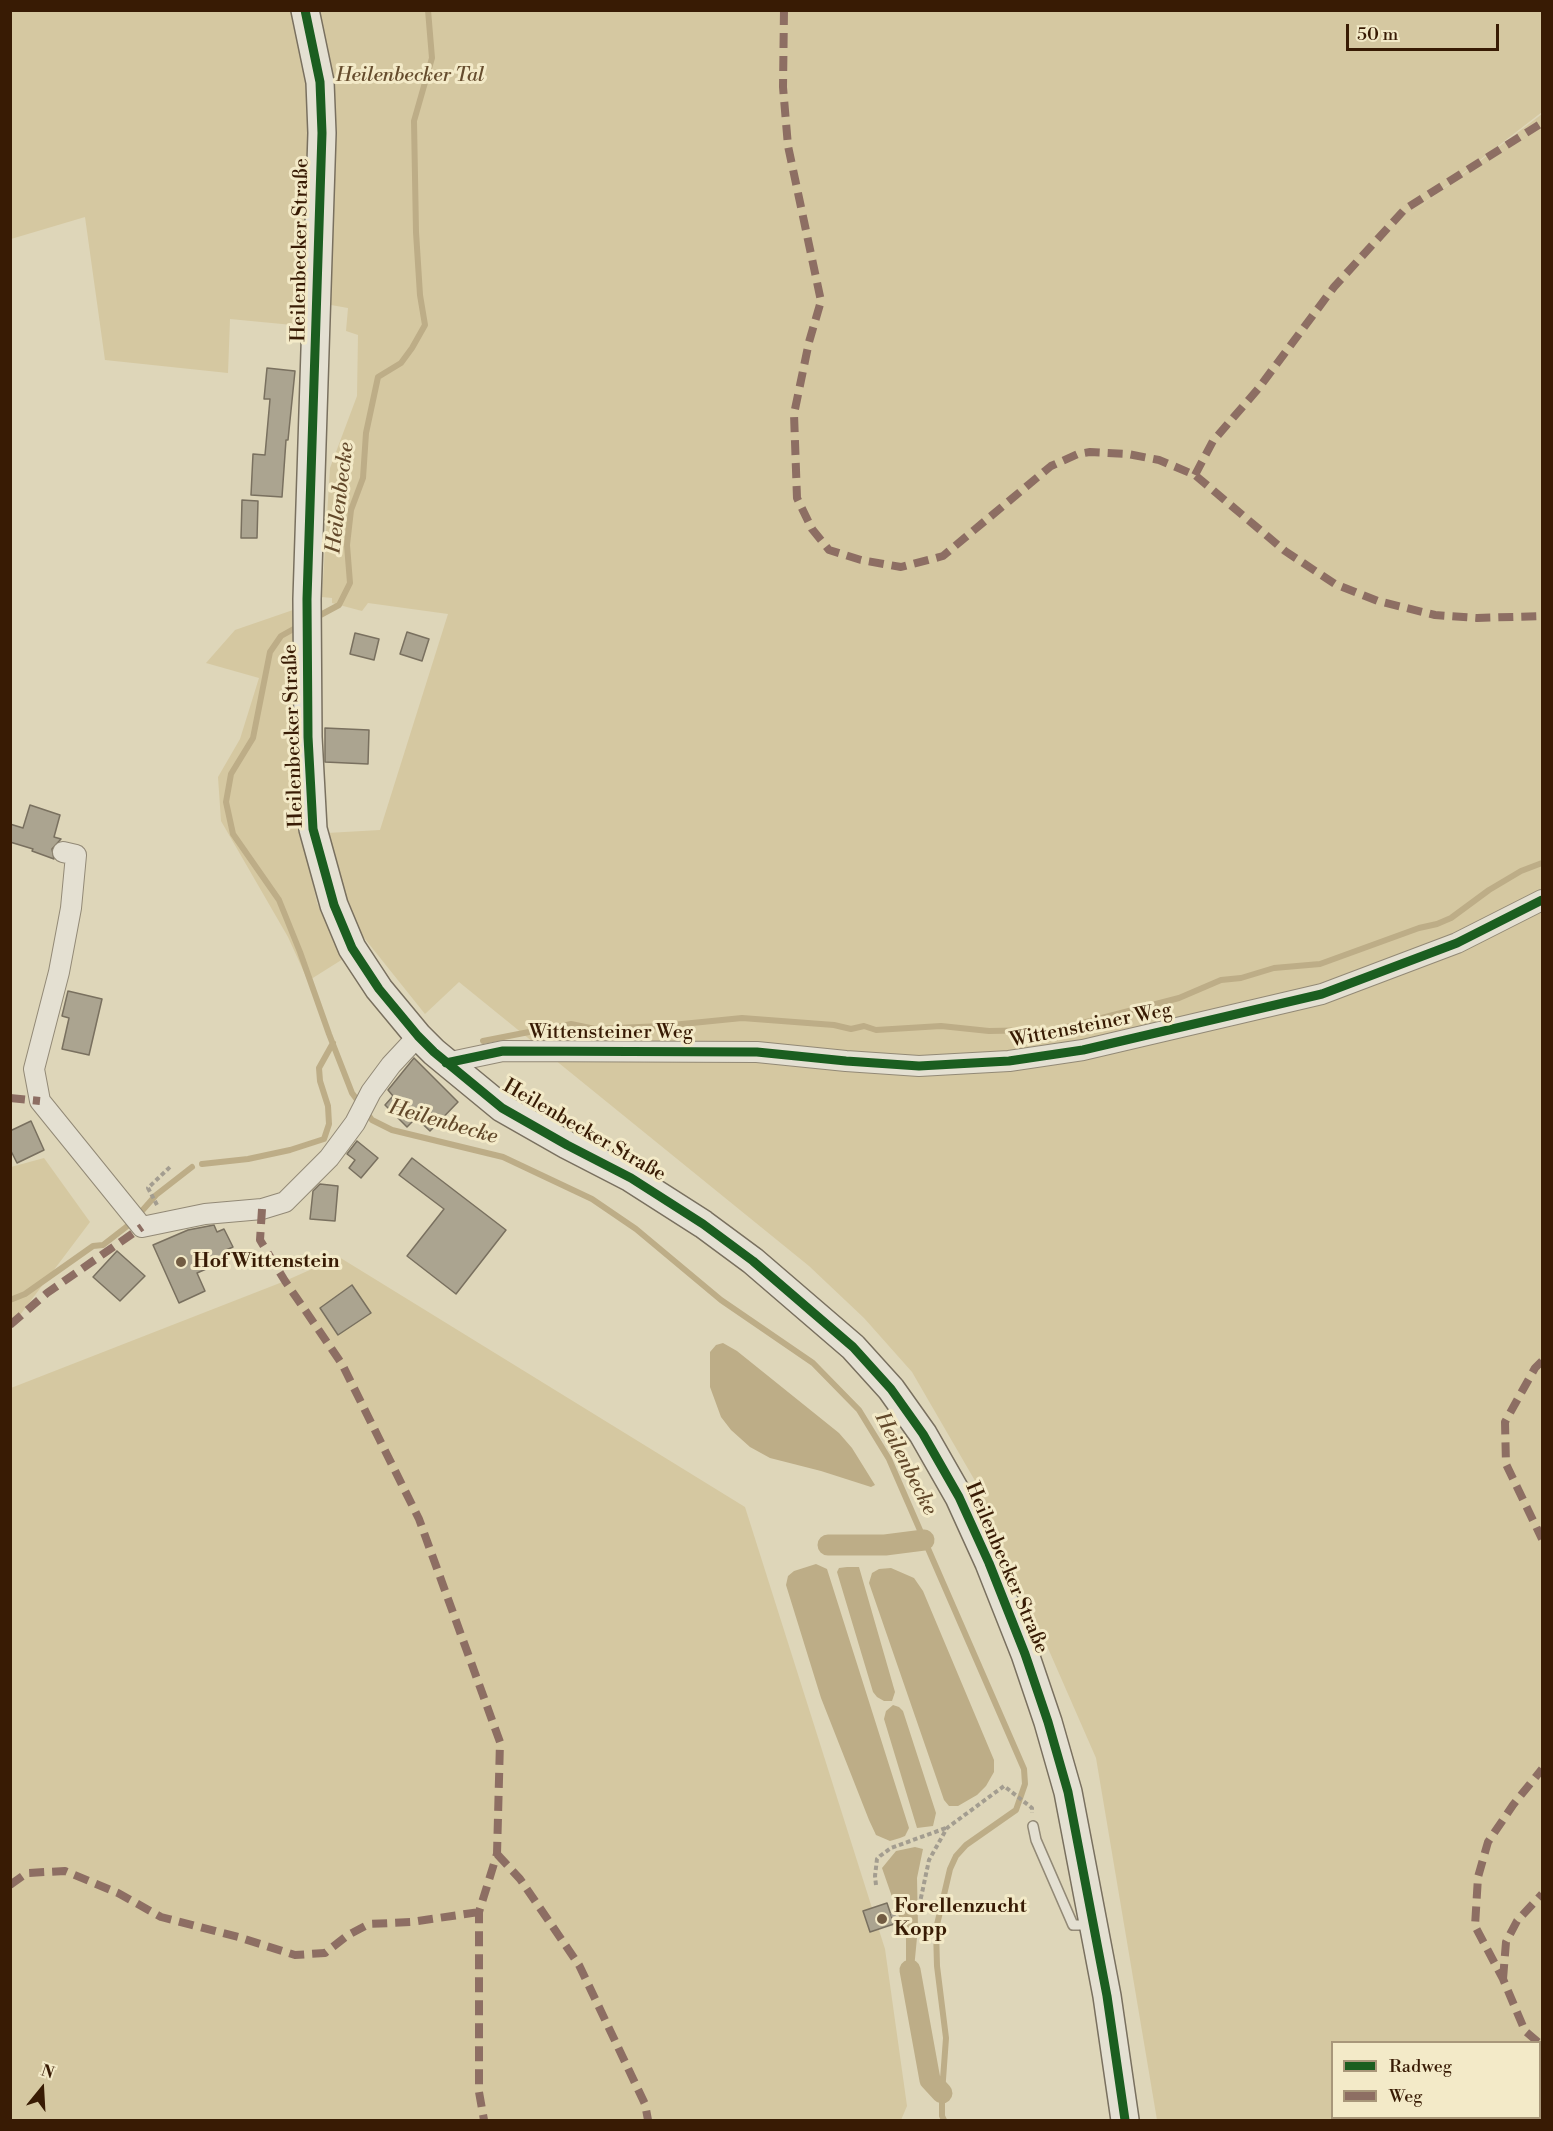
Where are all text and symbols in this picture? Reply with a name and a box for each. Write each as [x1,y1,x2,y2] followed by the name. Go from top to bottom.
[1349,12,1502,50] scale bar
[1357,23,1398,46] text: 50 m
[336,64,484,88] park label: Heilenbecker Tal
[287,158,315,342] street label: Heilenbecker Straße
[322,441,360,555] water label: Heilenbecke
[279,644,309,828] street label: Heilenbecker Straße
[1008,999,1174,1053] street label: Wittensteiner Weg
[529,1021,693,1045] street label: Wittensteiner Weg
[498,1075,670,1187] street label: Heilenbecker Straße
[386,1095,500,1151] water label: Heilenbecke
[193,1250,340,1274] place label: Hof Wittenstein
[174,1255,188,1269] marker: Hof Wittenstein
[868,1408,942,1520] water label: Heilenbecke
[959,1479,1053,1657] street label: Heilenbecker Straße
[894,1895,1027,1942] place label: Forellenzucht Kopp
[875,1912,889,1926] marker: Forellenzucht Kopp
[1331,2041,1541,2119] legend
[1389,2055,1452,2078] text: Radweg
[12,2059,72,2119] north arrow
[38,2060,57,2083] text: N
[1389,2085,1423,2108] text: Weg

